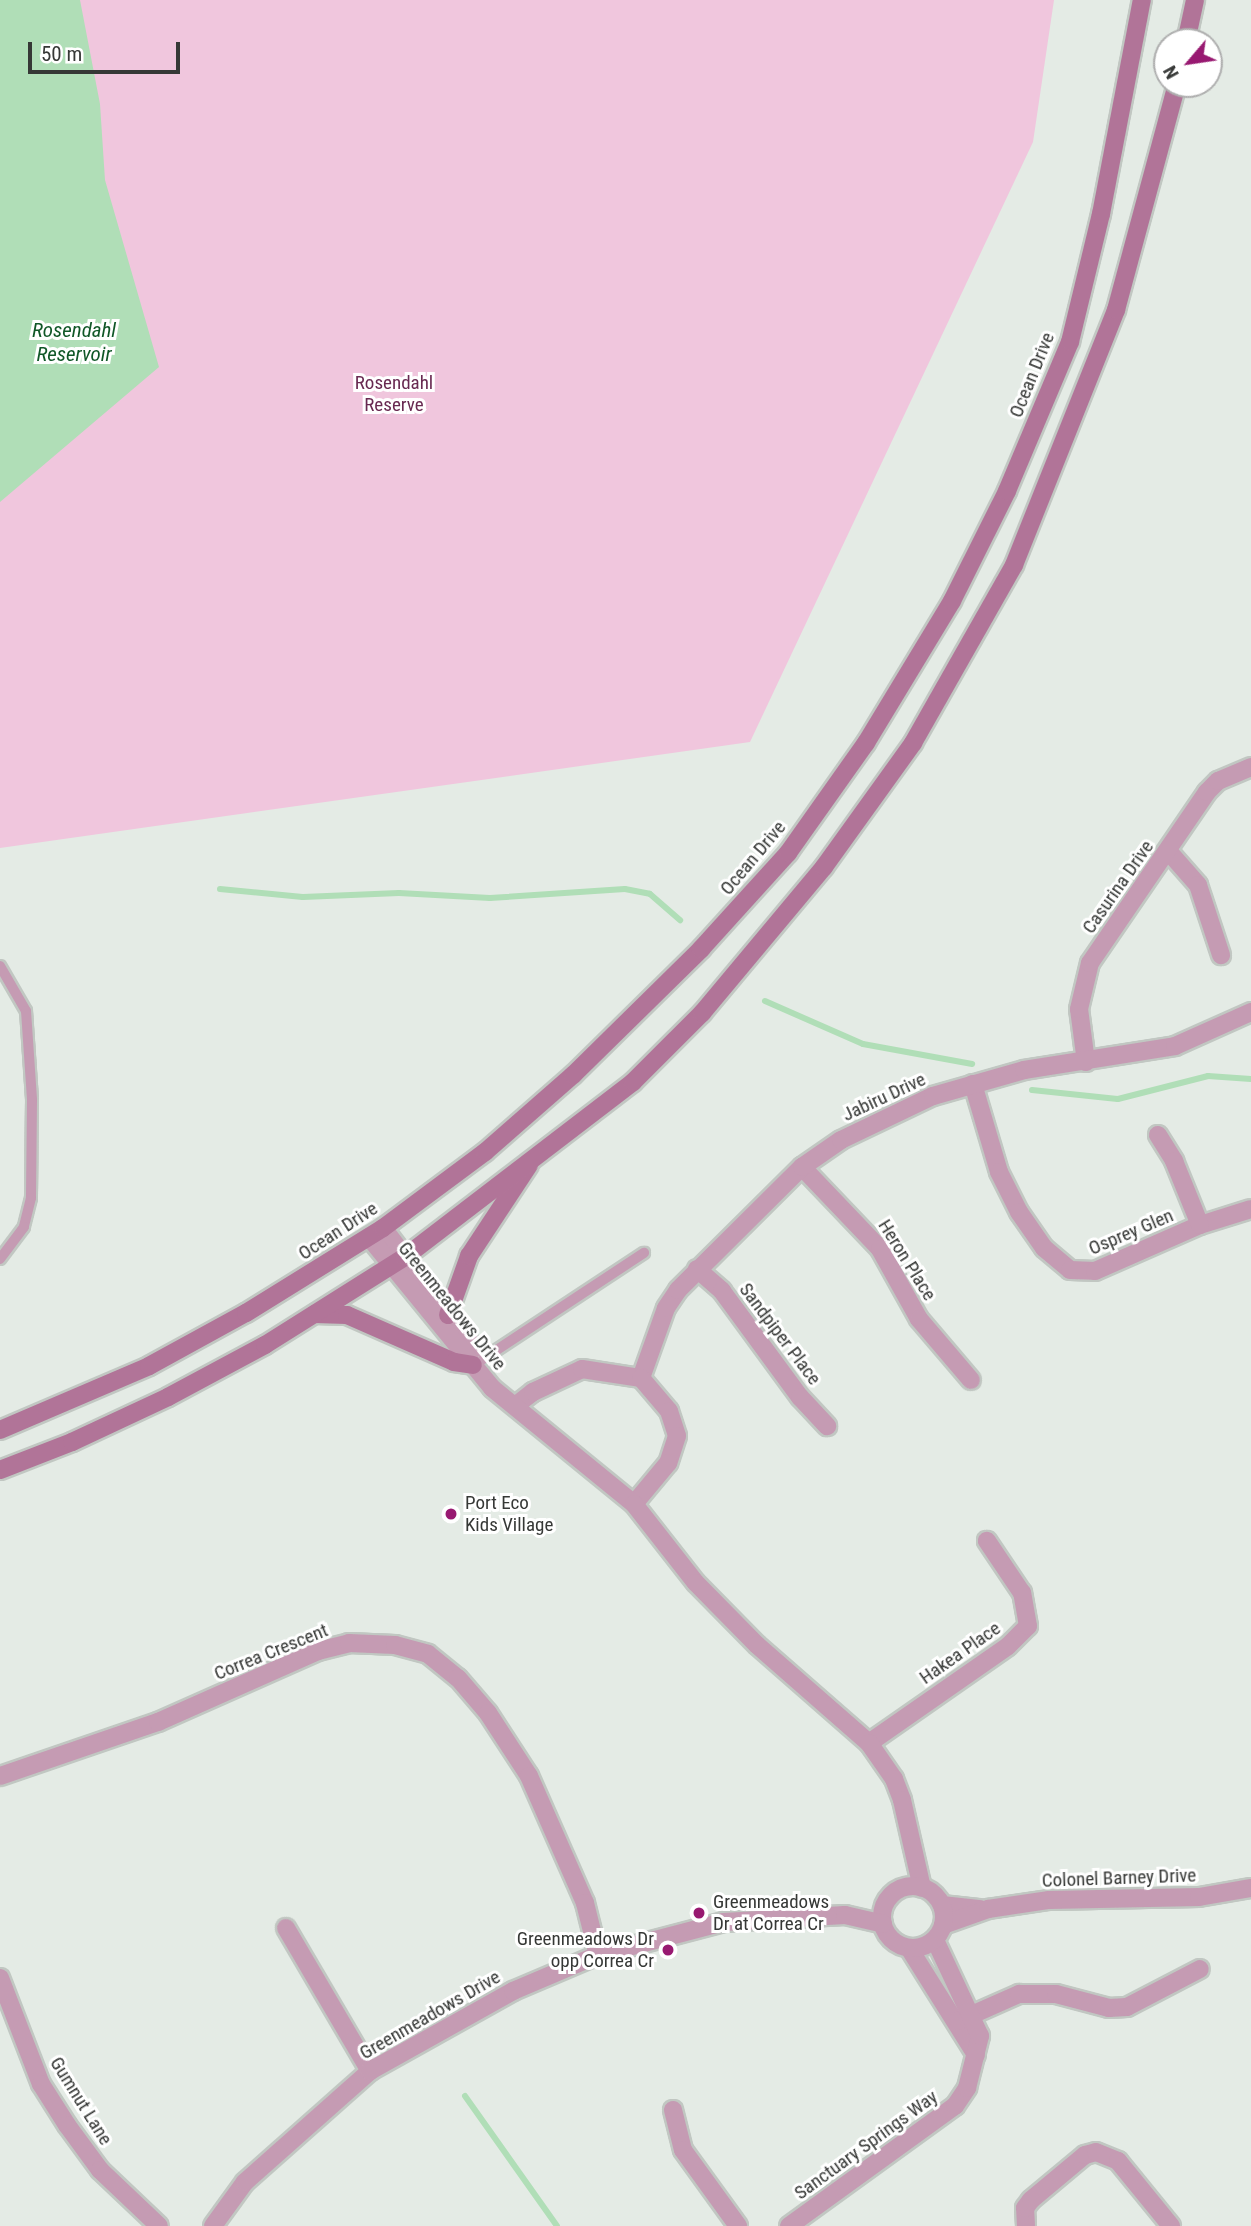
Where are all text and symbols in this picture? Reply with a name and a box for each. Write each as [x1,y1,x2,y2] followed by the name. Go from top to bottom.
[32,28,184,72] scale bar
[1153,28,1223,98] north arrow
[41,42,82,66] text: 50 m
[1158,62,1184,83] text: N
[32,317,116,367] water label: Rosendahl Reservoir
[1005,329,1059,421] street label: Ocean Drive
[355,372,433,416] park label: Rosendahl Reserve
[715,816,791,900] street label: Ocean Drive
[1078,836,1158,938] street label: Casurina Drive
[839,1068,929,1126] street label: Jabiru Drive
[294,1197,382,1265] street label: Ocean Drive
[1085,1204,1177,1260] street label: Osprey Glen
[873,1215,941,1305] street label: Heron Place
[393,1237,511,1375] street label: Greenmeadows Drive
[734,1279,826,1389] street label: Sandpiper Place
[465,1492,553,1536] place label: Port Eco Kids Village
[443,1506,459,1522] marker: Port Eco Kids Village
[915,1617,1005,1689] street label: Hakea Place
[211,1619,331,1685] street label: Correa Crescent
[1041,1864,1197,1892] street label: Colonel Barney Drive
[713,1891,829,1935] place label: Greenmeadows Dr at Correa Cr
[691,1905,707,1921] marker: Greenmeadows Dr at Correa Cr
[517,1928,654,1972] place label: Greenmeadows Dr opp Correa Cr
[660,1942,676,1958] marker: Greenmeadows Dr opp Correa Cr
[356,1966,504,2064] street label: Greenmeadows Drive
[45,2053,117,2149] street label: Gumnut Lane
[790,2085,942,2205] street label: Sanctuary Springs Way

